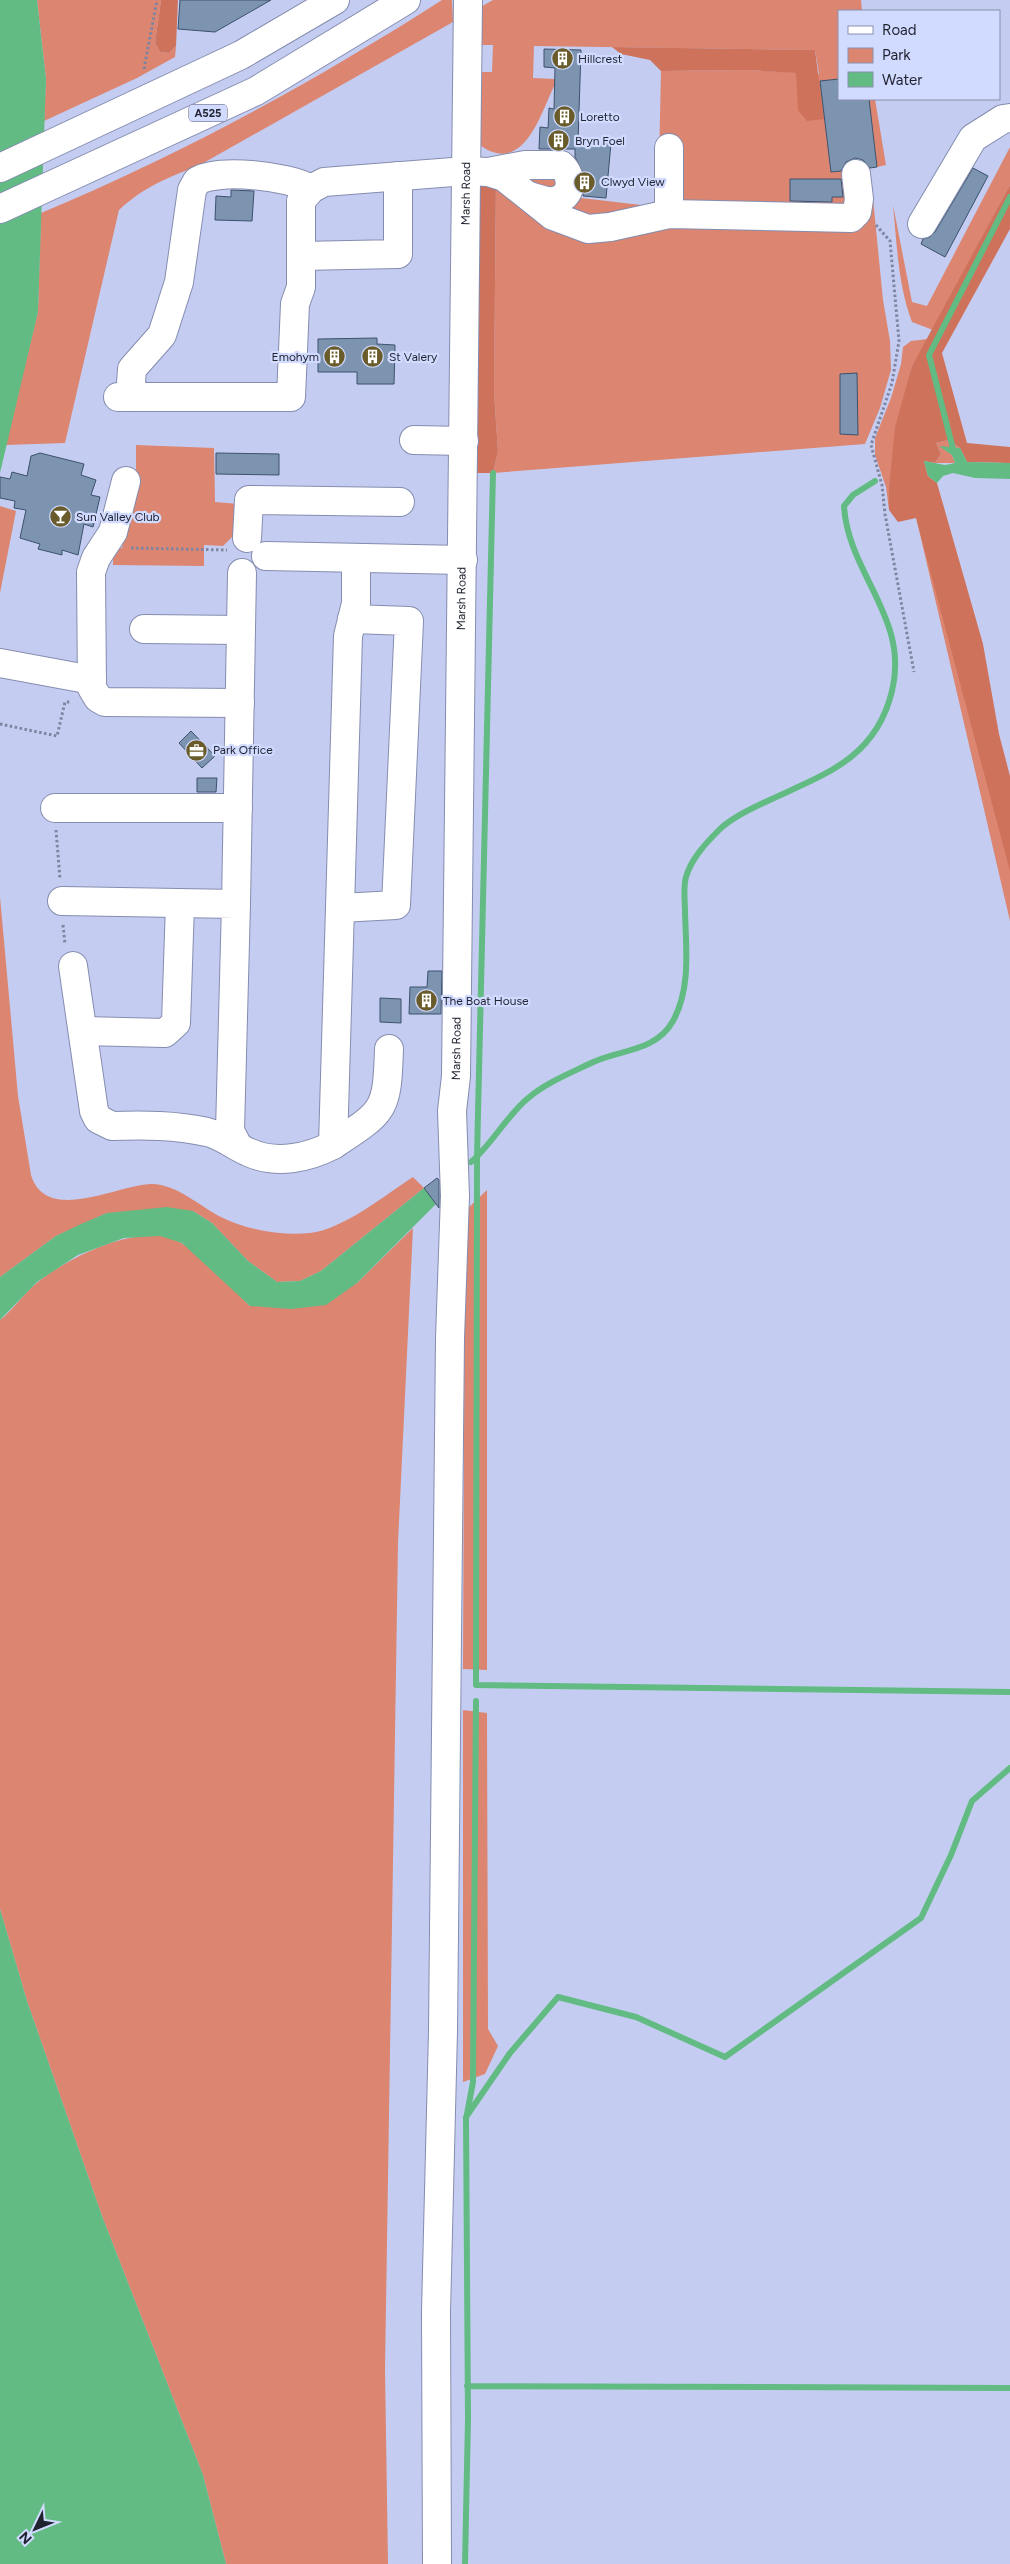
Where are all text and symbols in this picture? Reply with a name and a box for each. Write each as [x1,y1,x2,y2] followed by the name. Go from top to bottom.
[838,10,1000,100] legend
[882,21,917,39] text: Road
[882,46,911,64] text: Park
[550,47,574,71] building icon: Hillcrest
[578,52,623,66] place label: Hillcrest
[882,71,922,89] text: Water
[189,105,227,122] road number: A525
[552,105,576,129] building icon: Loretto
[580,110,620,124] place label: Loretto
[547,129,571,153] building icon: Bryn Foel
[575,134,625,148] place label: Bryn Foel
[458,162,473,225] street label: Marsh Road
[573,170,597,194] building icon: Clwyd View
[601,175,665,189] place label: Clwyd View
[323,345,347,369] building icon: Emohym
[361,345,385,369] building icon: St Valery
[272,350,319,364] place label: Emohym
[389,350,438,364] place label: St Valery
[48,505,72,529] bar icon: Sun Valley Club
[76,510,160,524] place label: Sun Valley Club
[454,567,469,630] street label: Marsh Road
[185,738,209,762] office icon: Park Office
[213,743,273,757] place label: Park Office
[415,989,439,1013] building icon: The Boat House
[443,994,529,1008] place label: The Boat House
[449,1017,464,1080] street label: Marsh Road
[10,2504,60,2554] north arrow
[16,2528,36,2547] text: N

